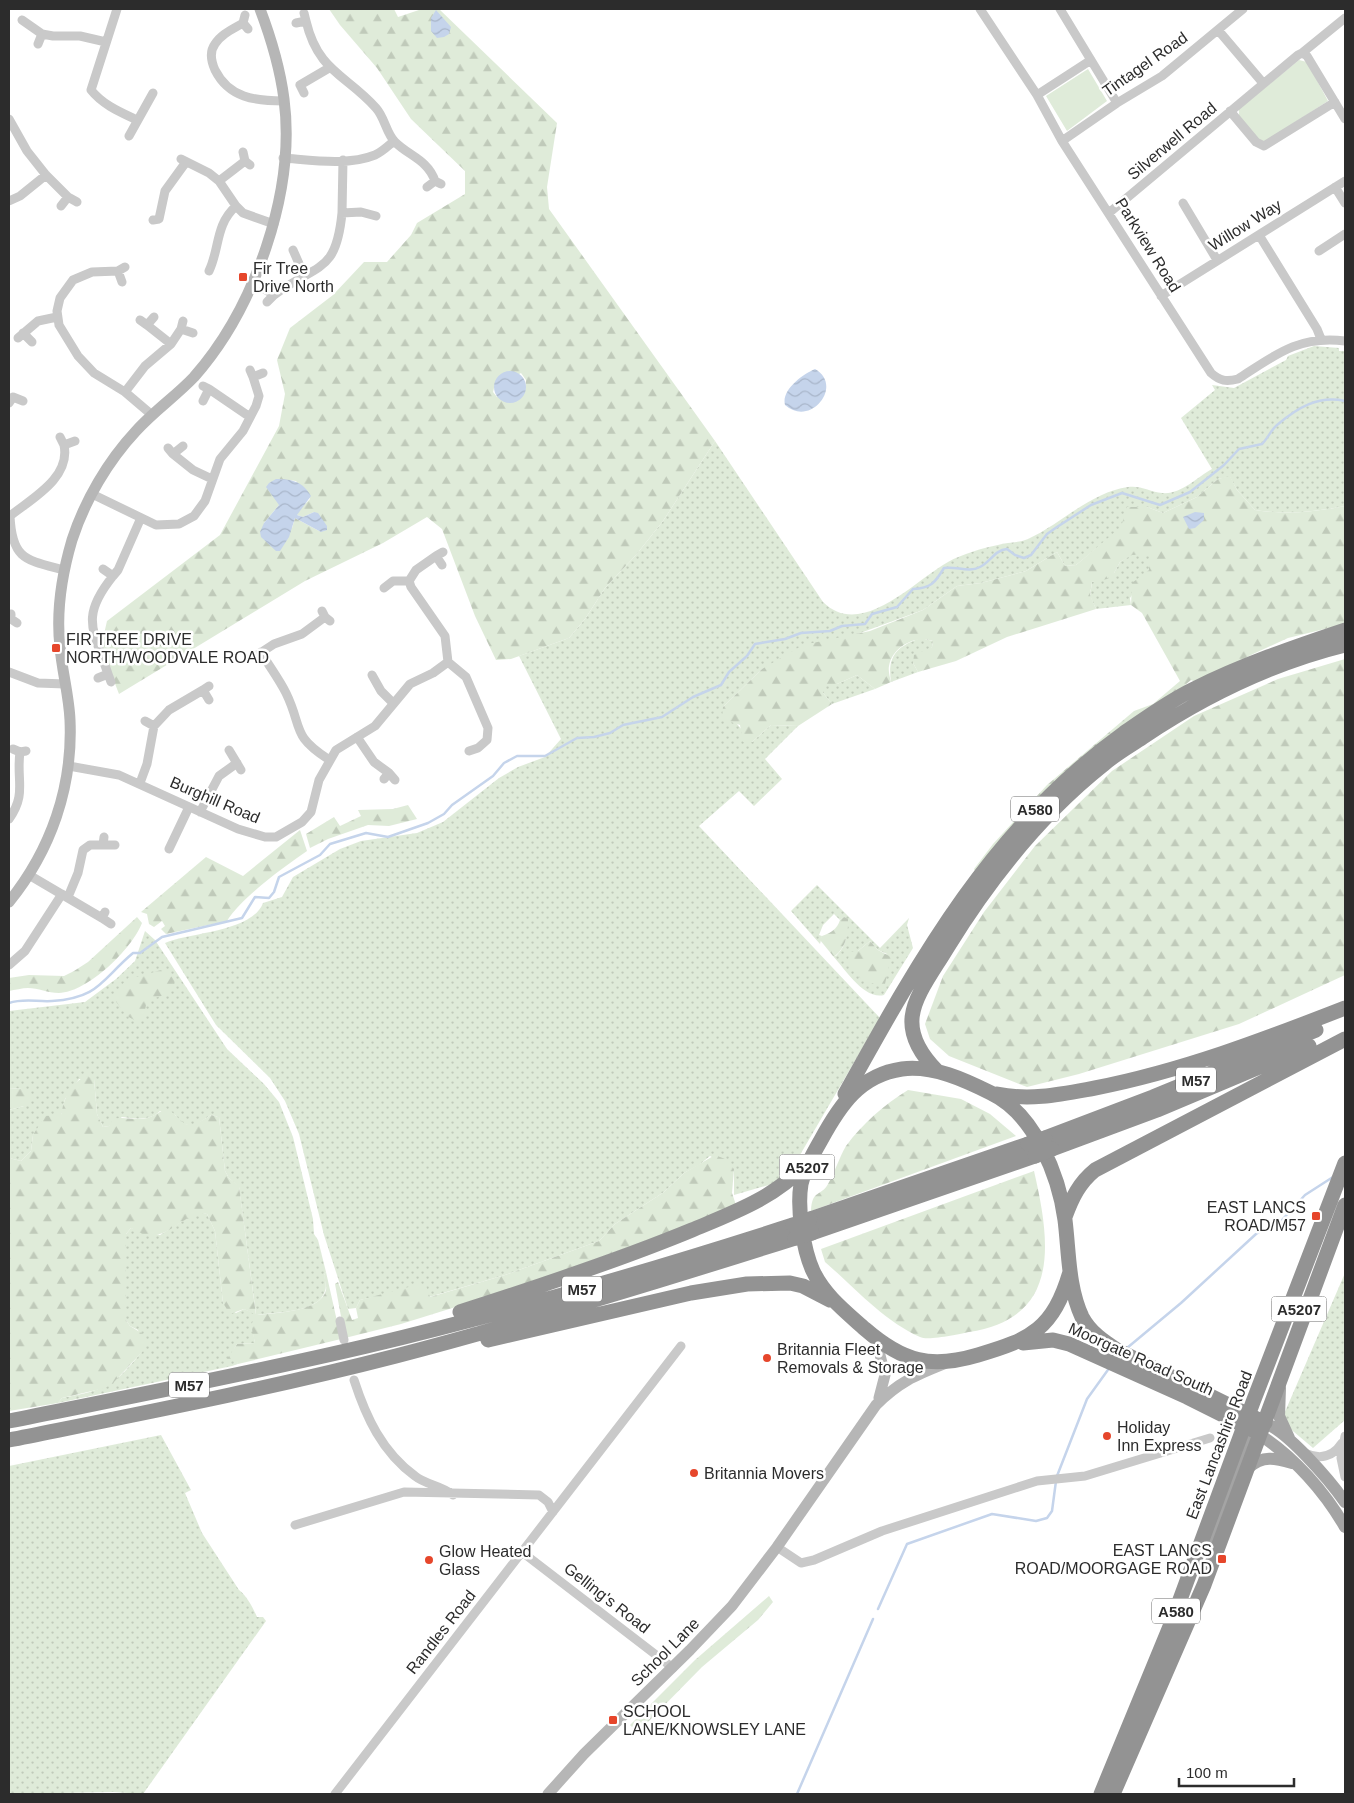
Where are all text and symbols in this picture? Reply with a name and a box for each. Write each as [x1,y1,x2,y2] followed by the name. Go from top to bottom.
[1100,29,1190,99] street label: Tintagel Road
[1124,99,1220,183] street label: Silverwell Road
[1112,195,1184,295] street label: Parkview Road
[1206,196,1284,254] street label: Willow Way
[253,260,334,295] place label: Fir Tree Drive North
[237,271,249,283] marker: Fir Tree Drive North
[66,631,269,666] place label: FIR TREE DRIVE NORTH/WOODVALE ROAD
[50,642,62,654] marker: FIR TREE DRIVE NORTH/WOODVALE ROAD
[167,773,263,827] street label: Burghill Road
[1011,796,1059,822] road number: A580
[1176,1068,1216,1092] road number: M57
[780,1154,834,1180] road number: A5207
[1207,1199,1306,1234] place label: EAST LANCS ROAD/M57
[1310,1210,1322,1222] marker: EAST LANCS ROAD/M57
[562,1276,602,1302] road number: M57
[1272,1296,1326,1322] road number: A5207
[1066,1319,1216,1399] street label: Moorgate Road South
[777,1341,924,1376] place label: Britannia Fleet Removals & Storage
[761,1352,773,1364] marker: Britannia Fleet Removals & Storage
[1183,1368,1255,1522] street label: East Lancashire Road
[169,1372,209,1398] road number: M57
[1117,1419,1201,1454] place label: Holiday Inn Express
[1101,1430,1113,1442] marker: Holiday Inn Express
[704,1465,824,1482] place label: Britannia Movers
[688,1467,700,1479] marker: Britannia Movers
[1015,1542,1212,1577] place label: EAST LANCS ROAD/MOORGAGE ROAD
[439,1543,532,1578] place label: Glow Heated Glass
[1216,1553,1228,1565] marker: EAST LANCS ROAD/MOORGAGE ROAD
[423,1554,435,1566] marker: Glow Heated Glass
[561,1559,653,1637] street label: Gelling's Road
[403,1587,479,1677] street label: Randles Road
[1152,1598,1200,1624] road number: A580
[628,1614,703,1689] street label: School Lane
[623,1703,806,1738] place label: SCHOOL LANE/KNOWSLEY LANE
[607,1714,619,1726] marker: SCHOOL LANE/KNOWSLEY LANE
[1179,1756,1294,1788] scale bar
[1186,1764,1228,1781] text: 100 m

